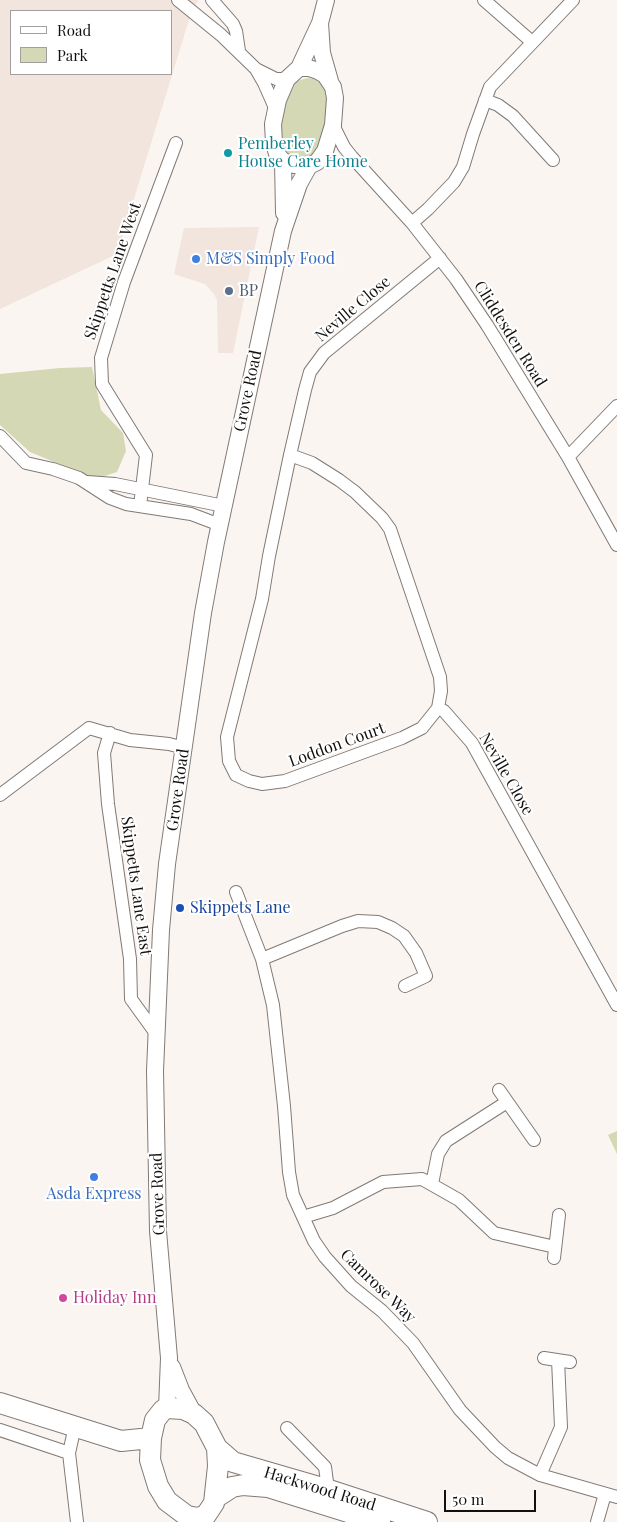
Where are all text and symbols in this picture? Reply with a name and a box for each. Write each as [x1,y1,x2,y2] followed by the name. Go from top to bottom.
[10,10,172,75] legend
[57,20,91,40] text: Road
[57,45,88,65] text: Park
[238,134,368,172] place label: Pemberley House Care Home
[222,147,234,159] marker: Pemberley House Care Home
[80,200,146,342] street label: Skippetts Lane West
[206,249,335,269] place label: M&S Simply Food
[190,253,202,265] marker: M&S Simply Food
[312,272,394,346] street label: Neville Close
[470,277,550,391] street label: Cliddesden Road
[239,281,258,301] place label: BP
[223,285,235,297] marker: BP
[230,348,266,434] street label: Grove Road
[286,719,388,771] street label: Loddon Court
[475,729,537,819] street label: Neville Close
[163,748,193,832] street label: Grove Road
[117,815,155,957] street label: Skippetts Lane East
[190,898,291,918] place label: Skippets Lane
[174,902,186,914] marker: Skippets Lane
[147,1152,169,1236] street label: Grove Road
[88,1171,100,1183] marker: Asda Express
[46,1184,142,1204] place label: Asda Express
[336,1245,420,1327] street label: Camrose Way
[73,1288,156,1308] place label: Holiday Inn
[57,1292,69,1304] marker: Holiday Inn
[262,1463,378,1515] street label: Hackwood Road
[447,1480,540,1512] scale bar
[452,1489,484,1509] text: 50 m

